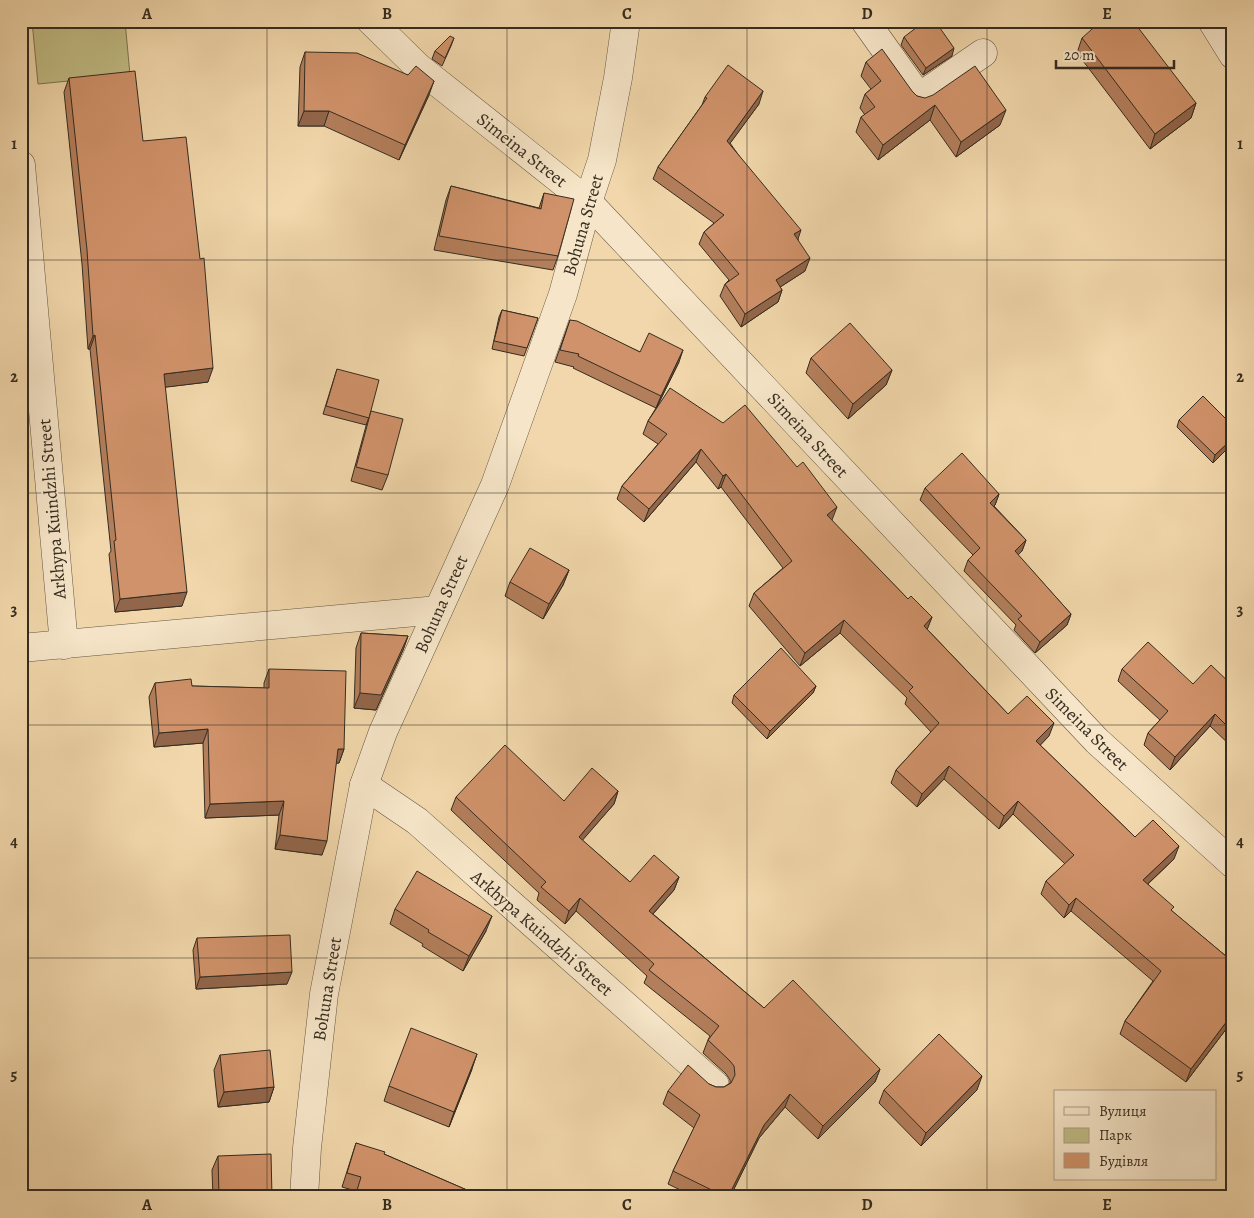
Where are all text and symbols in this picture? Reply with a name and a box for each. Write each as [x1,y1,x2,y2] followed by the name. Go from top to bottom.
[141,3,153,25] text: A
[382,3,392,25] text: B
[622,3,632,25] text: C
[861,3,873,25] text: D
[1102,3,1112,25] text: E
[1056,38,1174,70] scale bar
[1064,45,1095,65] text: 20 m
[472,107,572,193] street label: Simeina Street
[11,133,17,155] text: 1
[1237,133,1243,155] text: 1
[557,171,609,279] street label: Bohuna Street
[10,366,18,388] text: 2
[1236,366,1244,388] text: 2
[762,387,854,483] street label: Simeina Street
[32,418,72,601] street label: Arkhypa Kuindzhi Street
[409,551,473,657] street label: Bohuna Street
[11,599,18,621] text: 3
[1237,599,1244,621] text: 3
[1040,682,1134,776] street label: Simeina Street
[10,831,18,853] text: 4
[1236,831,1244,853] text: 4
[465,864,618,1001] street label: Arkhypa Kuindzhi Street
[307,935,347,1043] street label: Bohuna Street
[11,1064,18,1086] text: 5
[1237,1064,1244,1086] text: 5
[1054,1090,1216,1180] legend
[1099,1101,1146,1121] text: Вулиця
[1099,1125,1132,1145] text: Парк
[1099,1151,1148,1171] text: Будівля
[141,1194,153,1216] text: A
[382,1194,392,1216] text: B
[622,1194,632,1216] text: C
[861,1194,873,1216] text: D
[1102,1194,1112,1216] text: E

